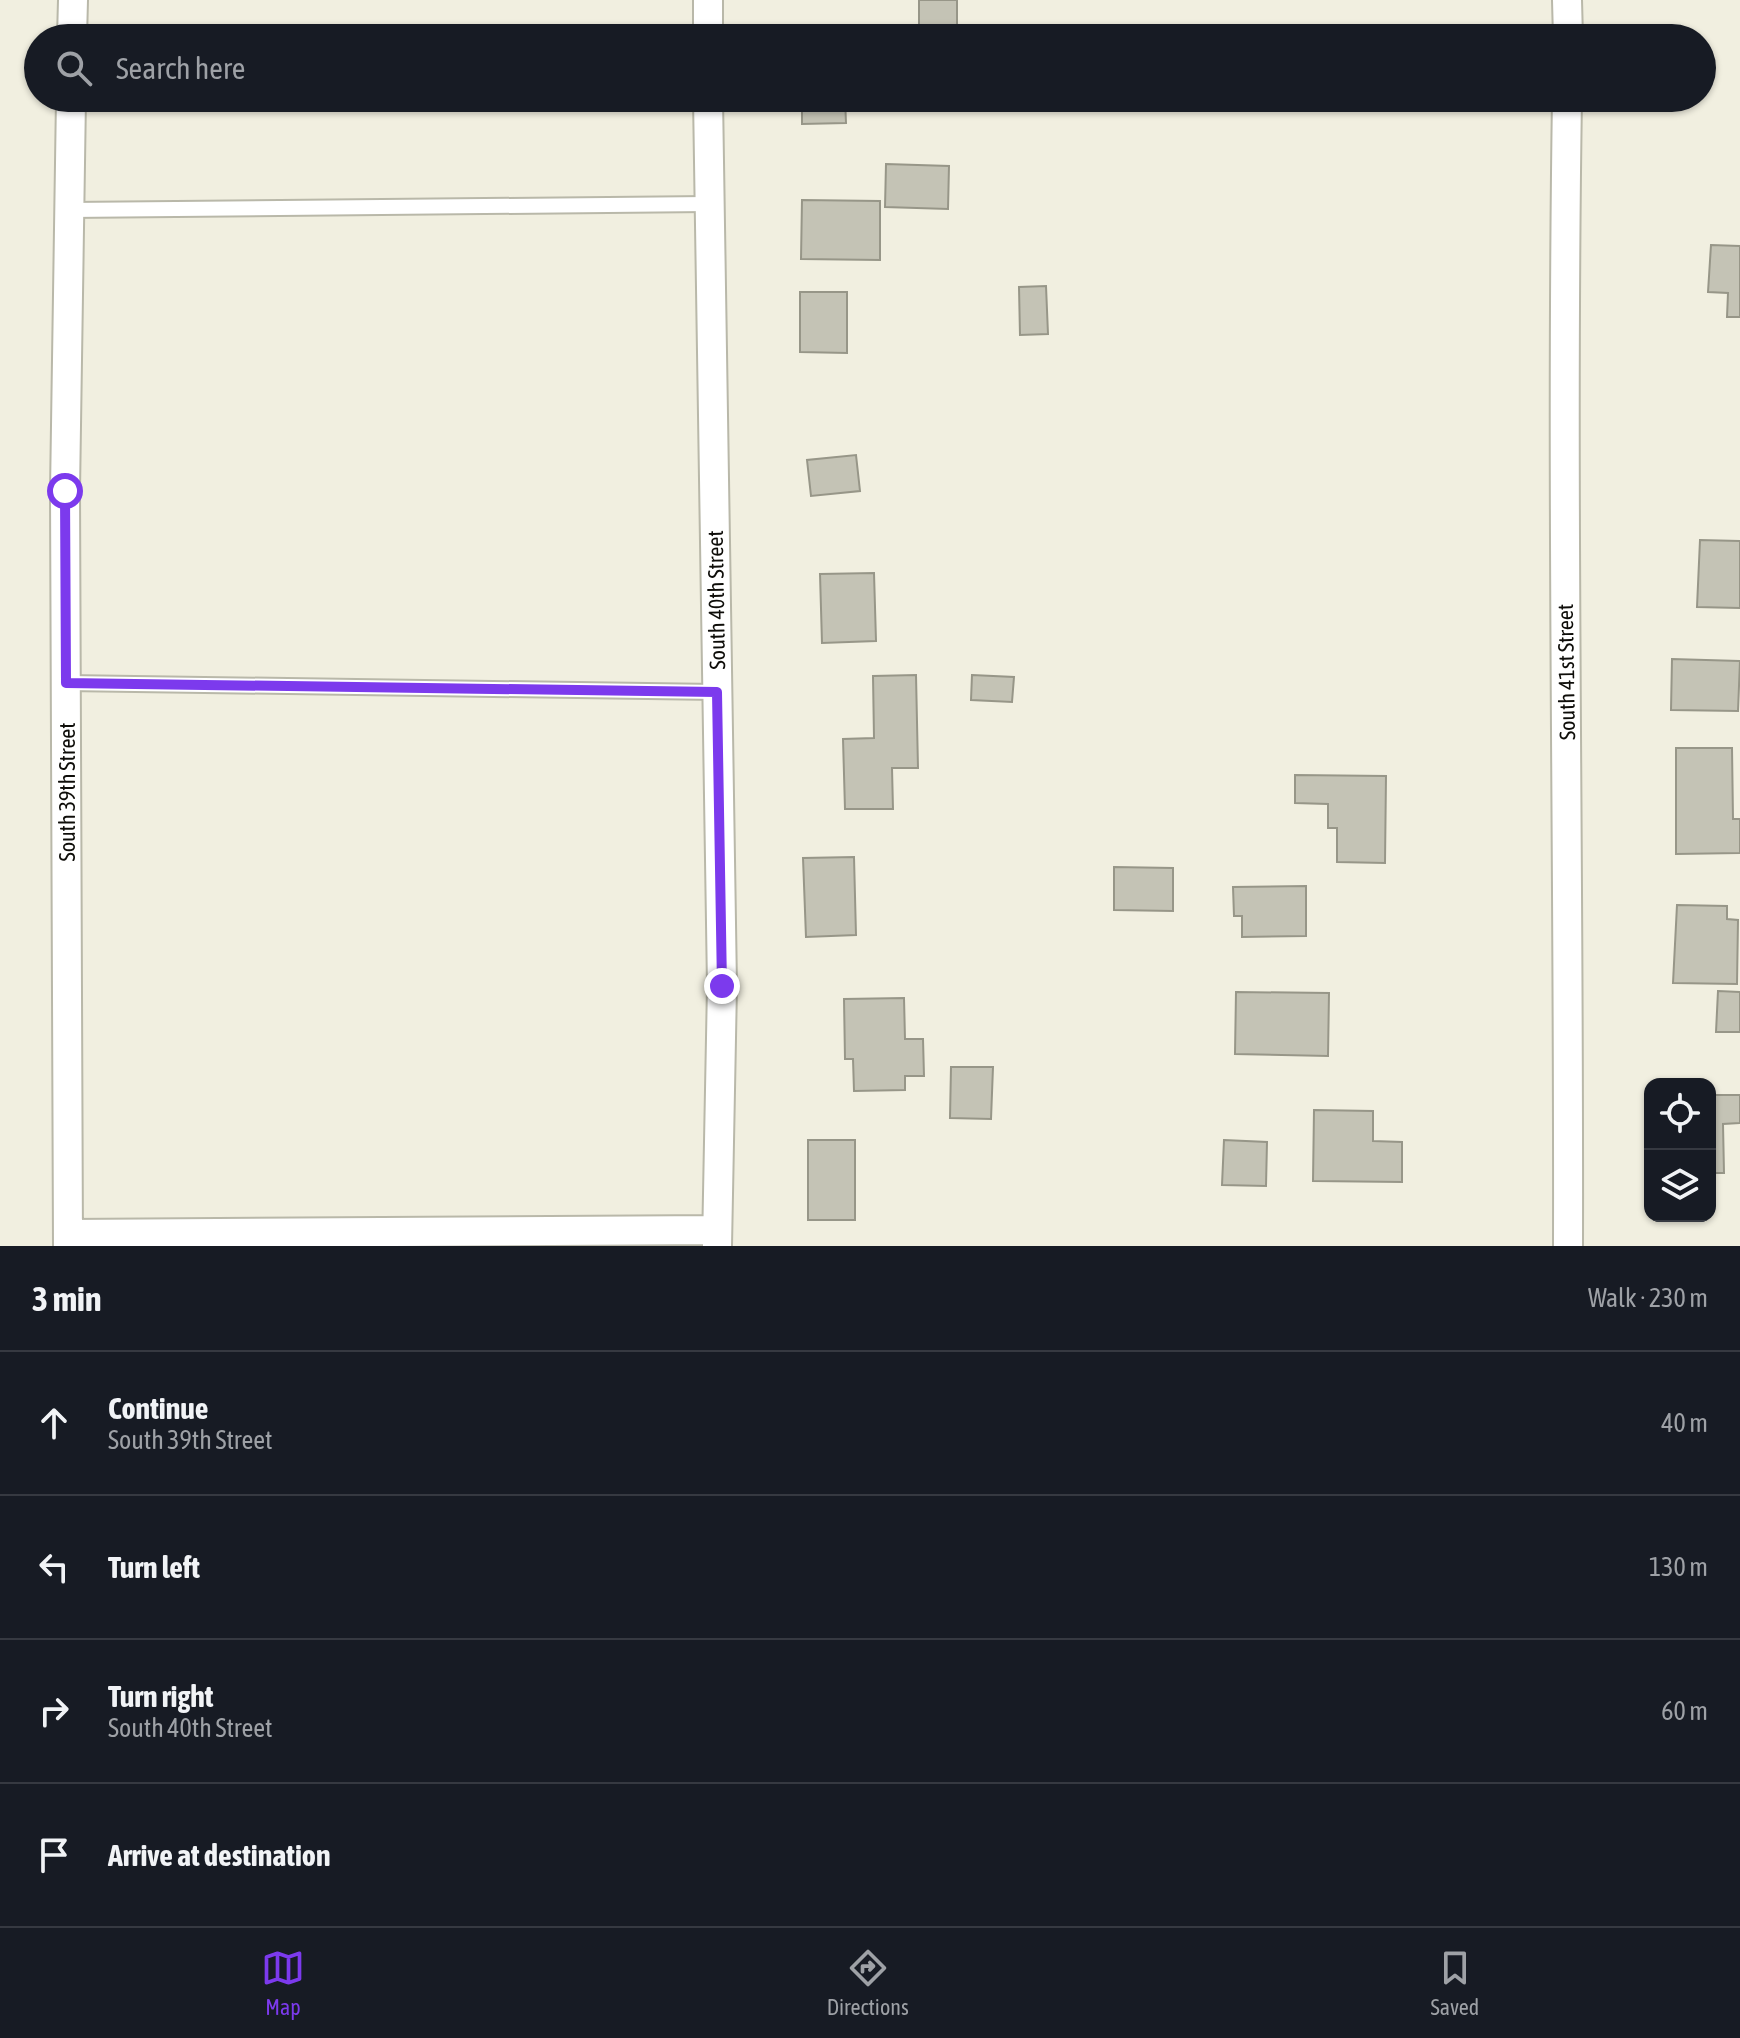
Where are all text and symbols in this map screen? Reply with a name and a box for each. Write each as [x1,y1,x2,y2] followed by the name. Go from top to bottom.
[24,24,1716,112] search box
[52,46,96,90] icon: search
[116,51,245,85] text: Search here
[47,473,83,509] route start
[702,530,730,670] street label: South 40th Street
[1552,604,1580,740] street label: South 41st Street
[54,722,80,862] street label: South 39th Street
[704,968,740,1004] route end
[1644,1078,1716,1222] map controls
[1644,1078,1716,1150] button: locate
[1644,1150,1716,1222] button: layers
[32,1279,101,1318] text: 3 min
[1588,1283,1708,1313] text: Walk · 230 m
[108,1391,208,1425] text: Continue
[32,1401,76,1445] icon: ahead
[1661,1408,1708,1438] text: 40 m
[108,1425,273,1455] text: South 39th Street
[32,1545,76,1589] icon: left
[108,1550,200,1584] text: Turn left
[1649,1552,1708,1582] text: 130 m
[108,1679,214,1713] text: Turn right
[32,1689,76,1733] icon: right
[1661,1696,1708,1726] text: 60 m
[108,1713,273,1743] text: South 40th Street
[32,1833,76,1877] icon: arrive
[108,1838,330,1872] text: Arrive at destination
[261,1946,305,2020] tab: Map
[827,1946,909,2020] tab: Directions
[1430,1946,1479,2020] tab: Saved

